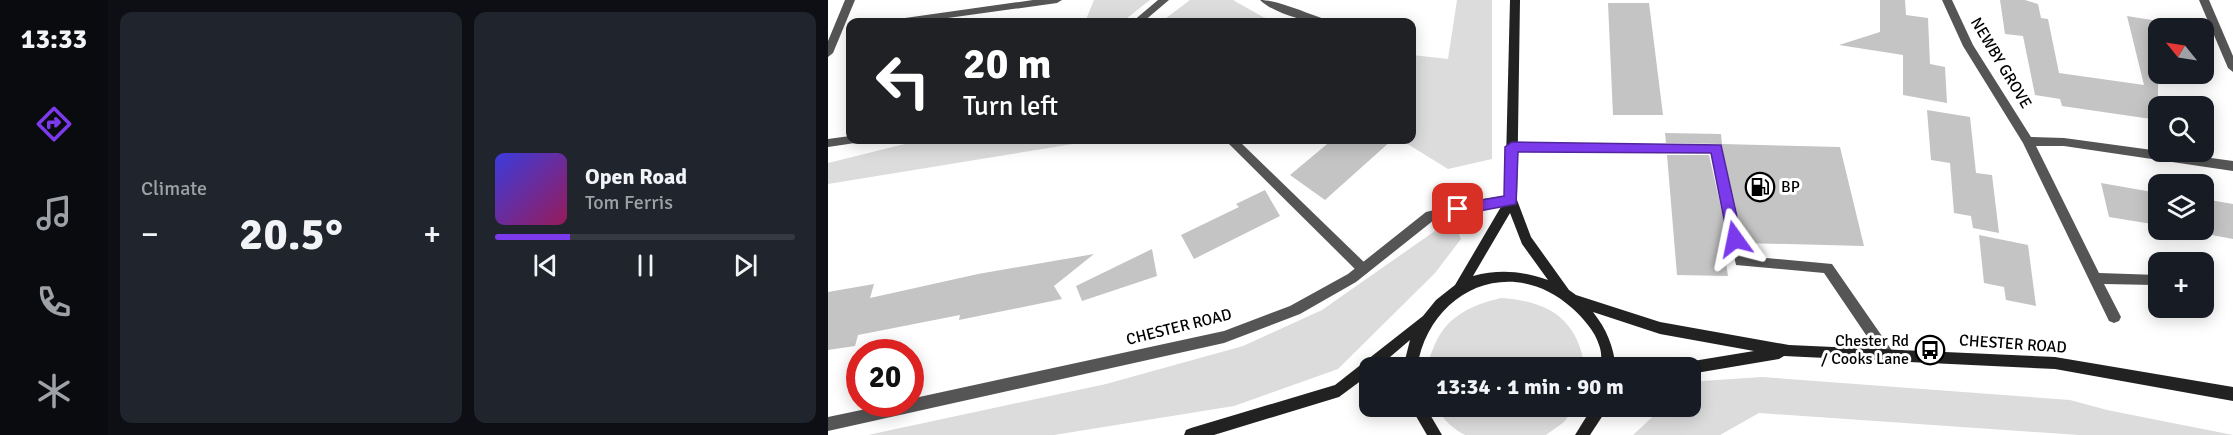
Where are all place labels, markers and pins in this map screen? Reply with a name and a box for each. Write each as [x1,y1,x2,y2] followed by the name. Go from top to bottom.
[1744,171,1776,203] fuel station icon: BP
[1781,177,1800,197] place label: BP
[1432,183,1483,234] pin
[1821,331,1909,369] place label: Chester Rd / Cooks Lane
[1914,334,1946,366] bus stop icon: Chester Rd / Cooks Lane

